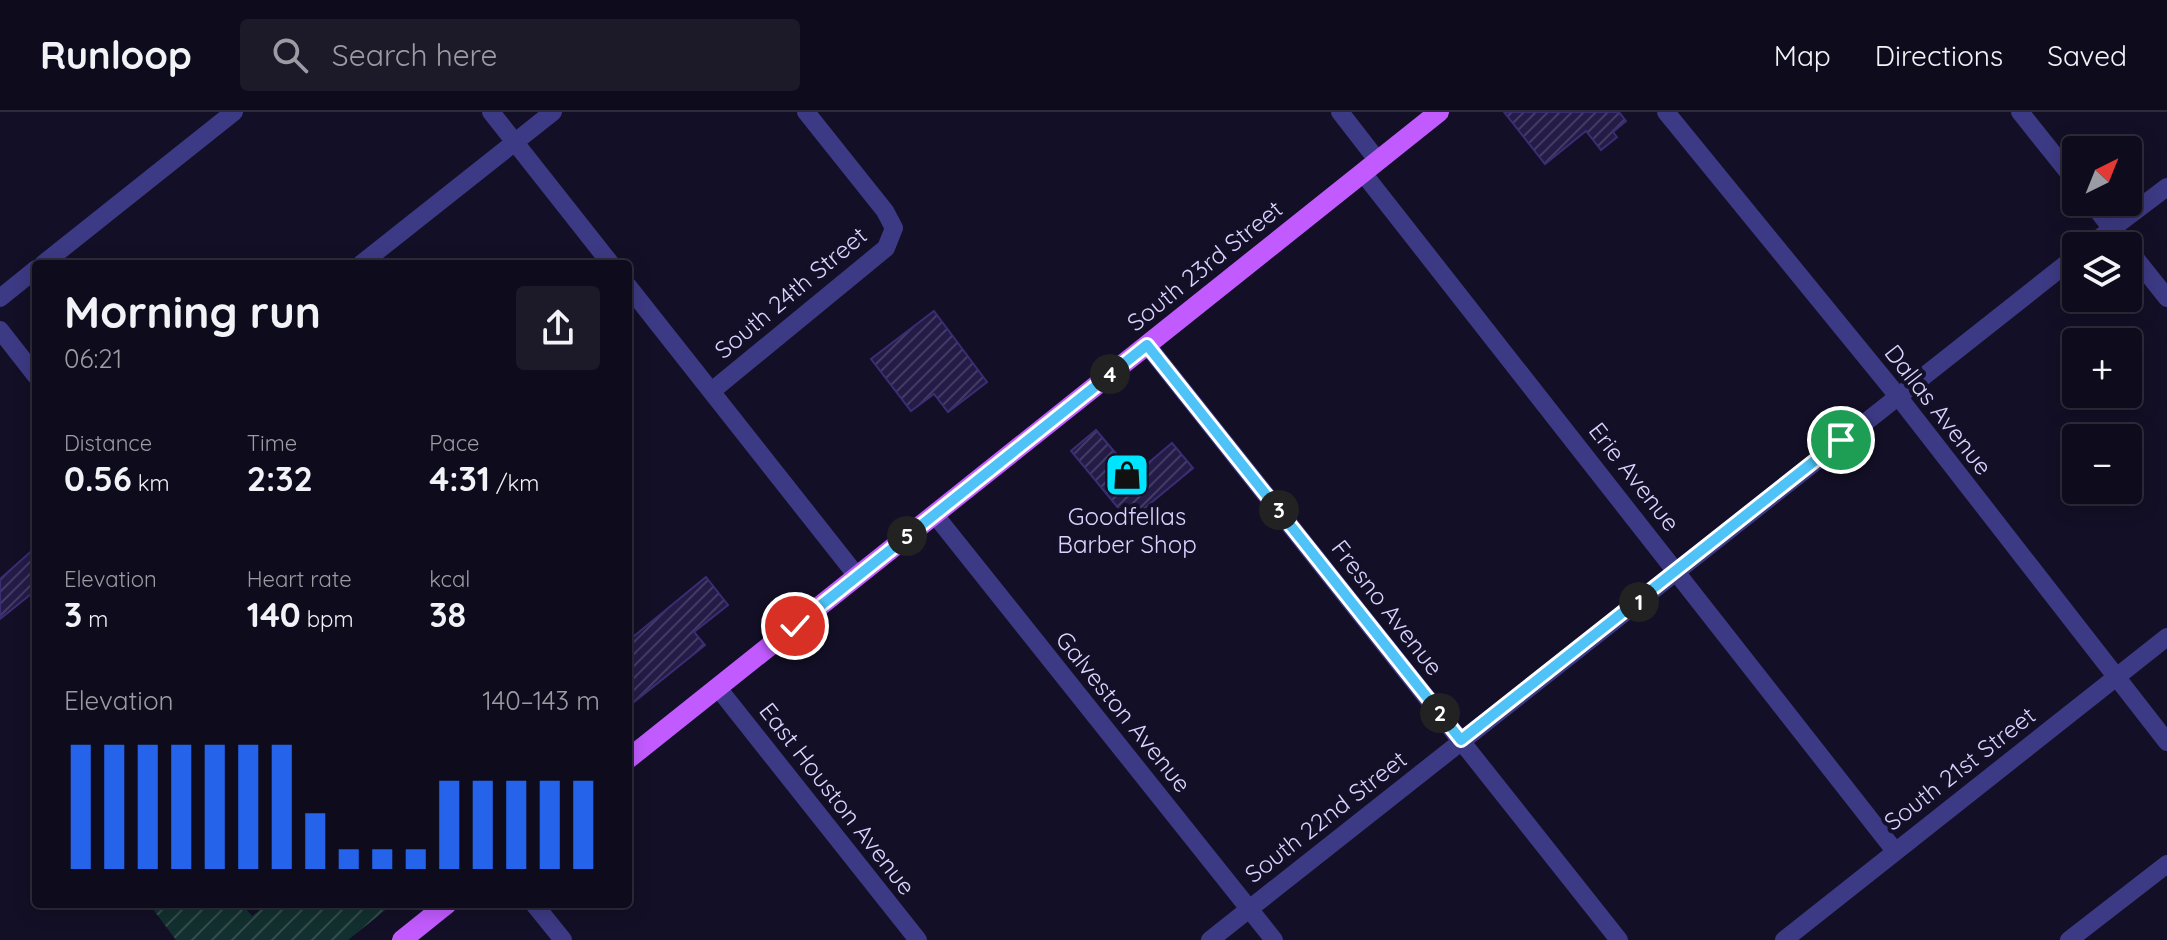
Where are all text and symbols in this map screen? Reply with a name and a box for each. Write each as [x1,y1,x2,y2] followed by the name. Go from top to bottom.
[240,19,800,91] search box
[40,31,192,79] text: Runloop
[268,33,312,77] icon: search
[332,36,497,74] text: Search here
[1774,38,1831,73] text: Map
[1875,38,2003,73] text: Directions
[2047,38,2127,73] text: Saved
[2062,136,2142,216] north arrow
[2062,136,2142,504] map controls
[1121,193,1288,337] street label: South 23rd Street
[708,220,873,365] street label: South 24th Street
[2062,232,2142,312] button: layers
[64,284,321,339] text: Morning run
[516,286,600,370] button: share
[2062,328,2142,408] button: +
[1879,338,1999,481] street label: Dallas Avenue
[64,342,122,375] text: 06:21
[1090,354,1130,394] pin: 4
[1104,360,1116,388] text: 4
[1807,406,1875,474] pin
[1583,416,1687,537] street label: Erie Avenue
[1819,418,1863,462] icon: arrive
[2062,424,2142,504] button: −
[64,429,152,457] text: Distance
[247,429,297,457] text: Time
[429,429,480,457] text: Pace
[1103,451,1151,499] shop icon: Goodfellas Barber Shop
[64,457,132,500] text: 0.56
[247,457,313,500] text: 2:32
[429,457,490,500] text: 4:31
[132,469,170,497] text: km
[490,469,539,497] text: /km
[1259,490,1299,530] pin: 3
[1273,496,1285,524] text: 3
[1057,501,1197,559] place label: Goodfellas Barber Shop
[887,516,927,556] pin: 5
[901,522,913,550] text: 5
[1326,534,1450,681] street label: Fresno Avenue
[64,565,157,593] text: Elevation
[247,565,352,593] text: Heart rate
[429,565,470,593] text: kcal
[1619,582,1659,622] pin: 1
[1635,588,1643,616] text: 1
[761,592,829,660] pin
[64,593,82,636] text: 3
[247,593,301,636] text: 140
[429,593,466,636] text: 38
[773,604,817,648] icon: check
[82,605,108,633] text: m
[301,605,354,633] text: bpm
[1050,625,1198,798] street label: Galveston Avenue
[64,684,174,717] text: Elevation
[482,684,600,717] text: 140–143 m
[1420,693,1460,733] pin: 2
[753,696,922,901] street label: East Houston Avenue
[1434,699,1446,727] text: 2
[1878,700,2041,837] street label: South 21st Street
[1238,744,1412,889] street label: South 22nd Street

